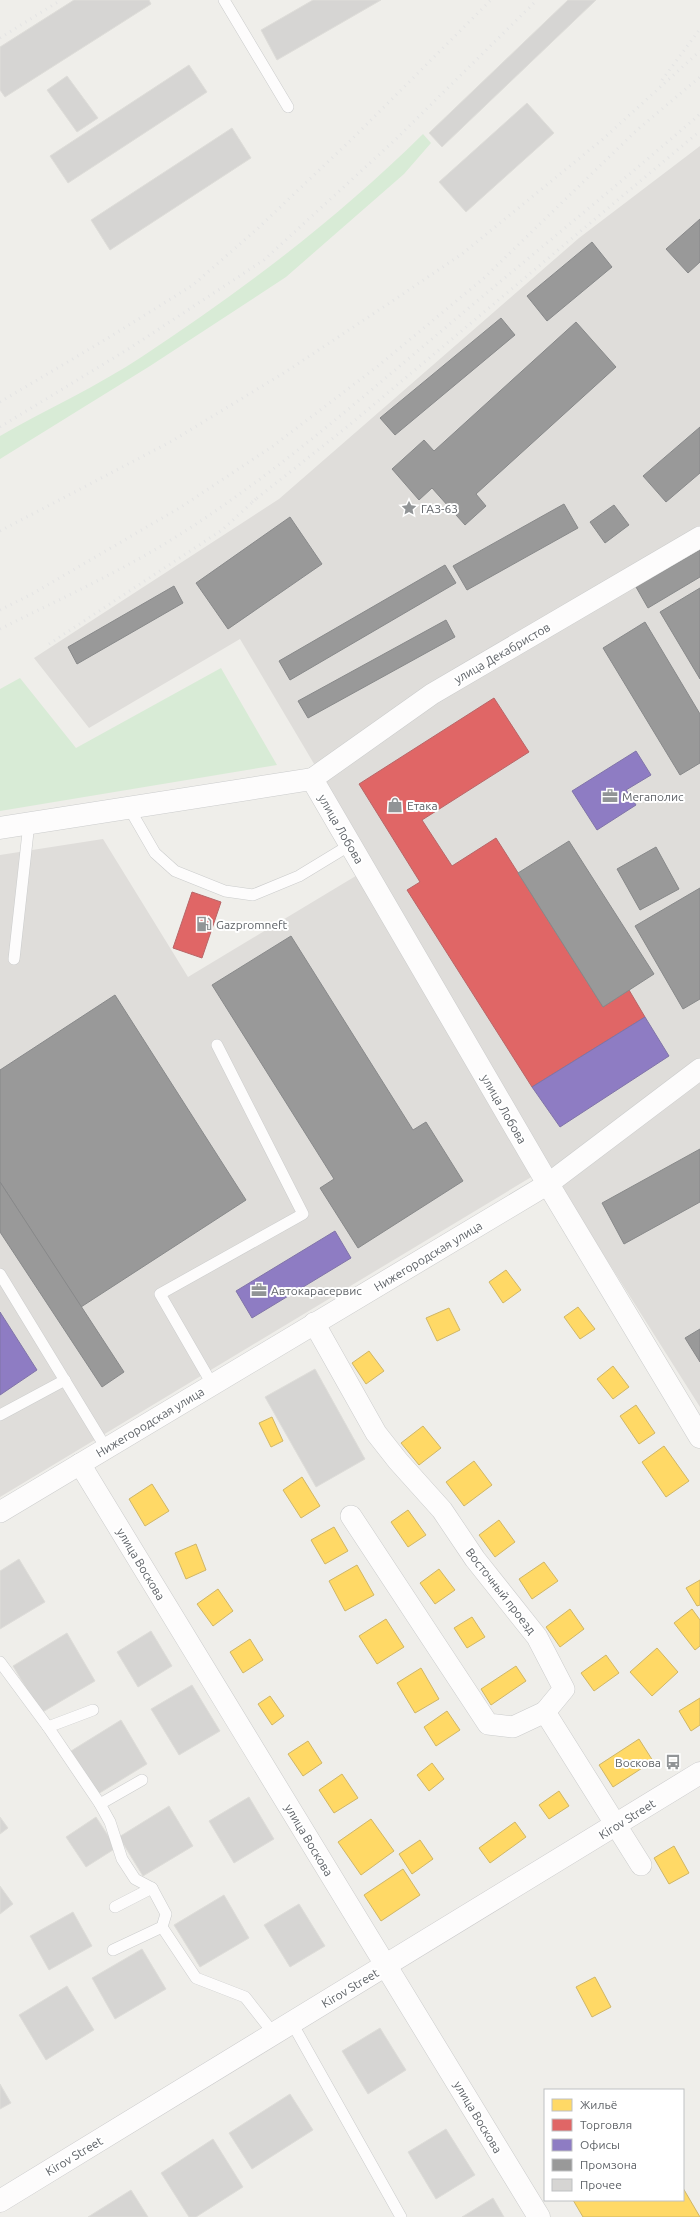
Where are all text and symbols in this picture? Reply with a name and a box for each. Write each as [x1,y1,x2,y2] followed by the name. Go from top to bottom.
[400,499,418,517] place icon: ГАЗ-63
[421,502,458,515] place label: ГАЗ-63
[452,620,552,686] street label: улица Декабристов
[601,787,619,805] office icon: Мегаполис
[622,790,684,803] place label: Мегаполис
[316,792,366,866] street label: улица Лобова
[386,796,404,814] shop icon: Етака
[407,799,438,812] place label: Етака
[195,915,213,933] fuel station icon: Gazpromneft
[216,918,288,931] place label: Gazpromneft
[479,1072,529,1146] street label: улица Лобова
[372,1219,484,1293] street label: Нижегородская улица
[250,1281,268,1299] office icon: Автокарасервис
[271,1284,362,1297] place label: Автокарасервис
[94,1385,206,1459] street label: Нижегородская улица
[114,1526,168,1602] street label: улица Воскова
[464,1546,538,1636] street label: Восточный проезд
[664,1753,682,1771] bus stop icon: Воскова
[615,1756,661,1769] place label: Воскова
[596,1796,658,1841] street label: Kirov Street
[282,1802,336,1878] street label: улица Воскова
[319,1966,381,2010] street label: Kirov Street
[451,2079,505,2155] street label: улица Воскова
[544,2089,684,2201] legend
[580,2098,617,2111] text: Жильё
[580,2118,632,2131] text: Торговля
[43,2134,105,2178] street label: Kirov Street
[580,2138,620,2151] text: Офисы
[580,2158,637,2171] text: Промзона
[580,2178,622,2191] text: Прочее

